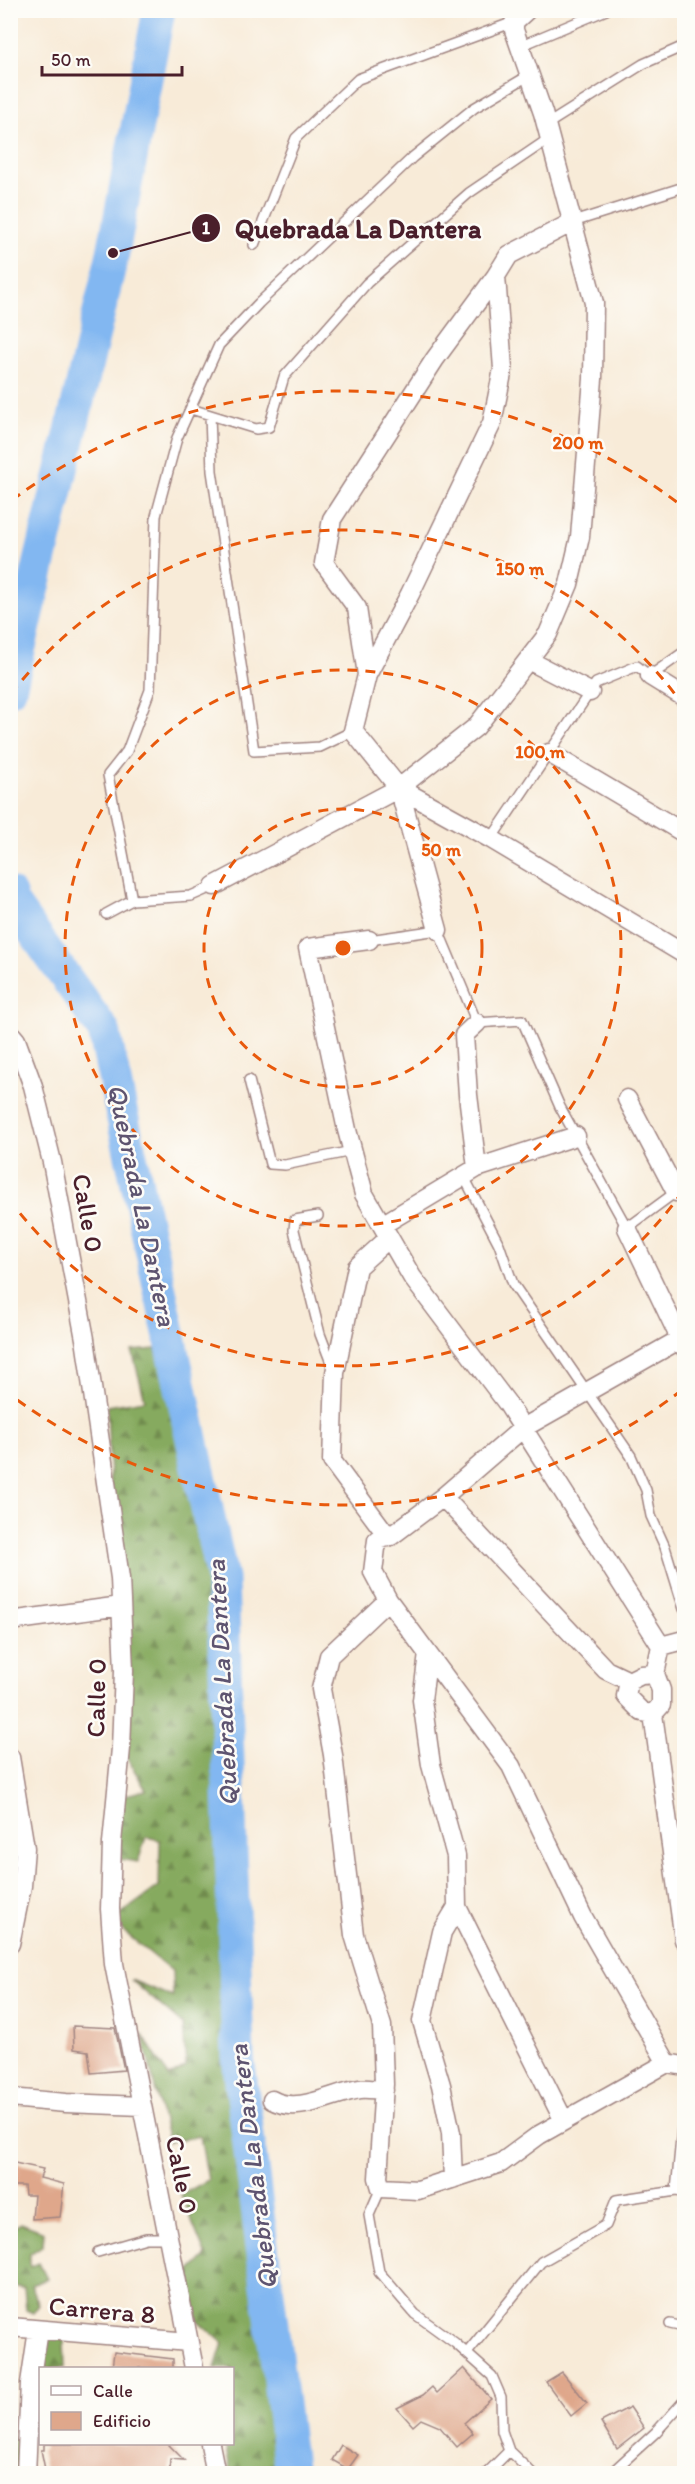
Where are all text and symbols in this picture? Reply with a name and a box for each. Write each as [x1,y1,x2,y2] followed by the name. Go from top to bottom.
[42,39,182,77] scale bar
[51,49,91,71] text: 50 m
[191,206,494,251] callout: Quebrada La Dantera
[235,212,482,245] text: Quebrada La Dantera
[202,217,211,239] text: 1
[553,432,604,454] text: 200 m
[496,558,545,580] text: 150 m
[515,741,566,763] text: 100 m
[421,839,462,861] text: 50 m
[333,938,353,958] centre of rings
[101,1081,184,1330] water label: Quebrada La Dantera
[65,1171,111,1255] street label: Calle 0
[199,1558,244,1807] water label: Quebrada La Dantera
[79,1658,113,1738] street label: Calle 0
[221,2042,284,2292] water label: Quebrada La Dantera
[159,2133,205,2217] street label: Calle 0
[47,2289,157,2331] street label: Carrera 8
[39,2367,234,2445] legend
[93,2380,133,2402] text: Calle
[93,2410,151,2432] text: Edificio

